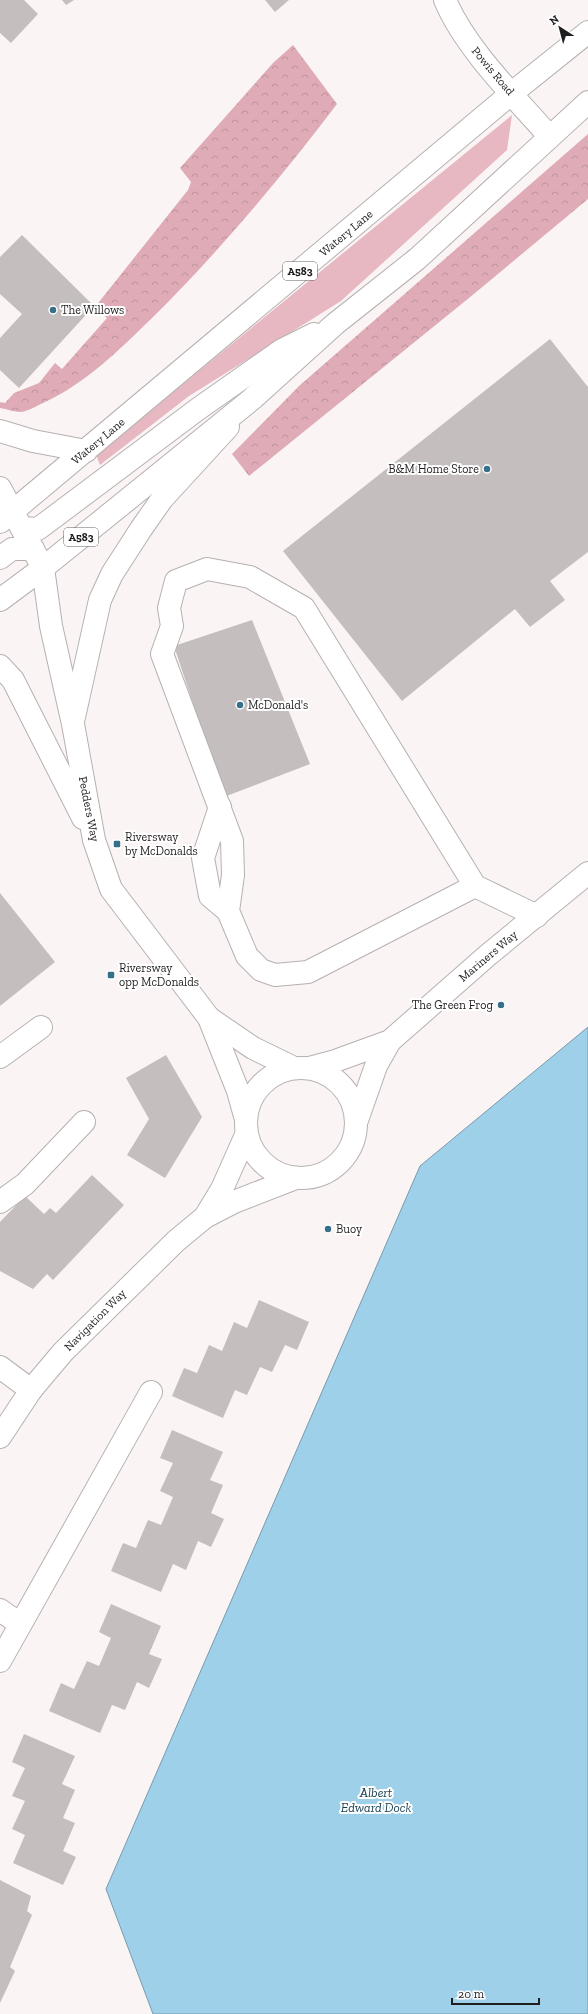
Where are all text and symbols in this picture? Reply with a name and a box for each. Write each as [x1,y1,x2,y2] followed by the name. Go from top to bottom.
[540,8,580,48] north arrow
[547,12,562,28] text: N
[469,44,518,98] street label: Powis Road
[317,207,376,259] street label: Watery Lane
[283,262,317,280] road number: A583
[61,303,124,317] place label: The Willows
[48,305,58,315] marker: The Willows
[69,415,128,467] street label: Watery Lane
[388,462,479,476] place label: B&M Home Store
[482,464,492,474] marker: B&M Home Store
[64,528,98,546] road number: A583
[248,698,308,712] place label: McDonald's
[235,700,245,710] marker: McDonald's
[76,775,102,844] street label: Pedders Way
[124,830,198,858] place label: Riversway by McDonalds
[112,839,122,849] marker: Riversway by McDonalds
[456,927,521,985] street label: Mariners Way
[119,961,199,989] place label: Riversway opp McDonalds
[106,970,116,980] marker: Riversway opp McDonalds
[412,998,493,1012] place label: The Green Frog
[496,1000,506,1010] marker: The Green Frog
[336,1222,363,1236] place label: Buoy
[323,1224,333,1234] marker: Buoy
[61,1286,129,1354] street label: Navigation Way
[341,1785,411,1815] water label: Albert Edward Dock
[452,1980,539,2006] scale bar
[458,1987,485,2001] text: 20 m

